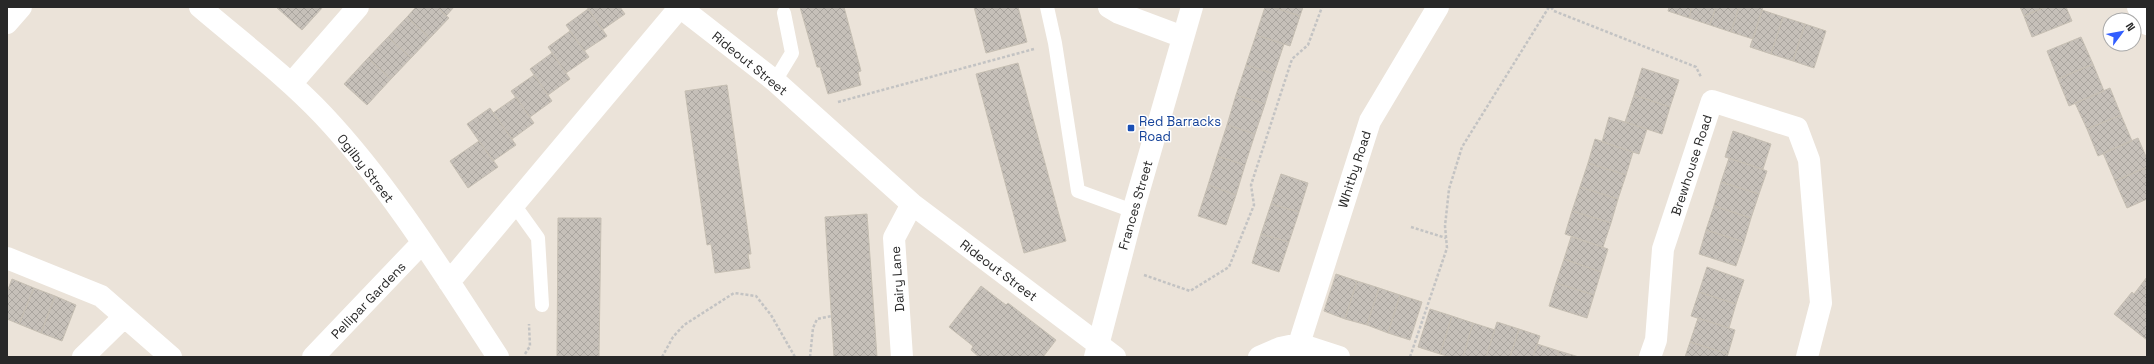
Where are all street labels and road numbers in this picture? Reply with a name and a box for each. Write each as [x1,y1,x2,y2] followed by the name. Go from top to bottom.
[708,28,791,99] street label: Rideout Street
[1667,113,1716,218] street label: Brewhouse Road
[1334,128,1375,210] street label: Whitby Road
[333,130,398,206] street label: Ogilby Street
[1115,158,1156,252] street label: Frances Street
[957,236,1041,305] street label: Rideout Street
[887,246,908,312] street label: Dairy Lane
[327,258,409,342] street label: Pellipar Gardens

